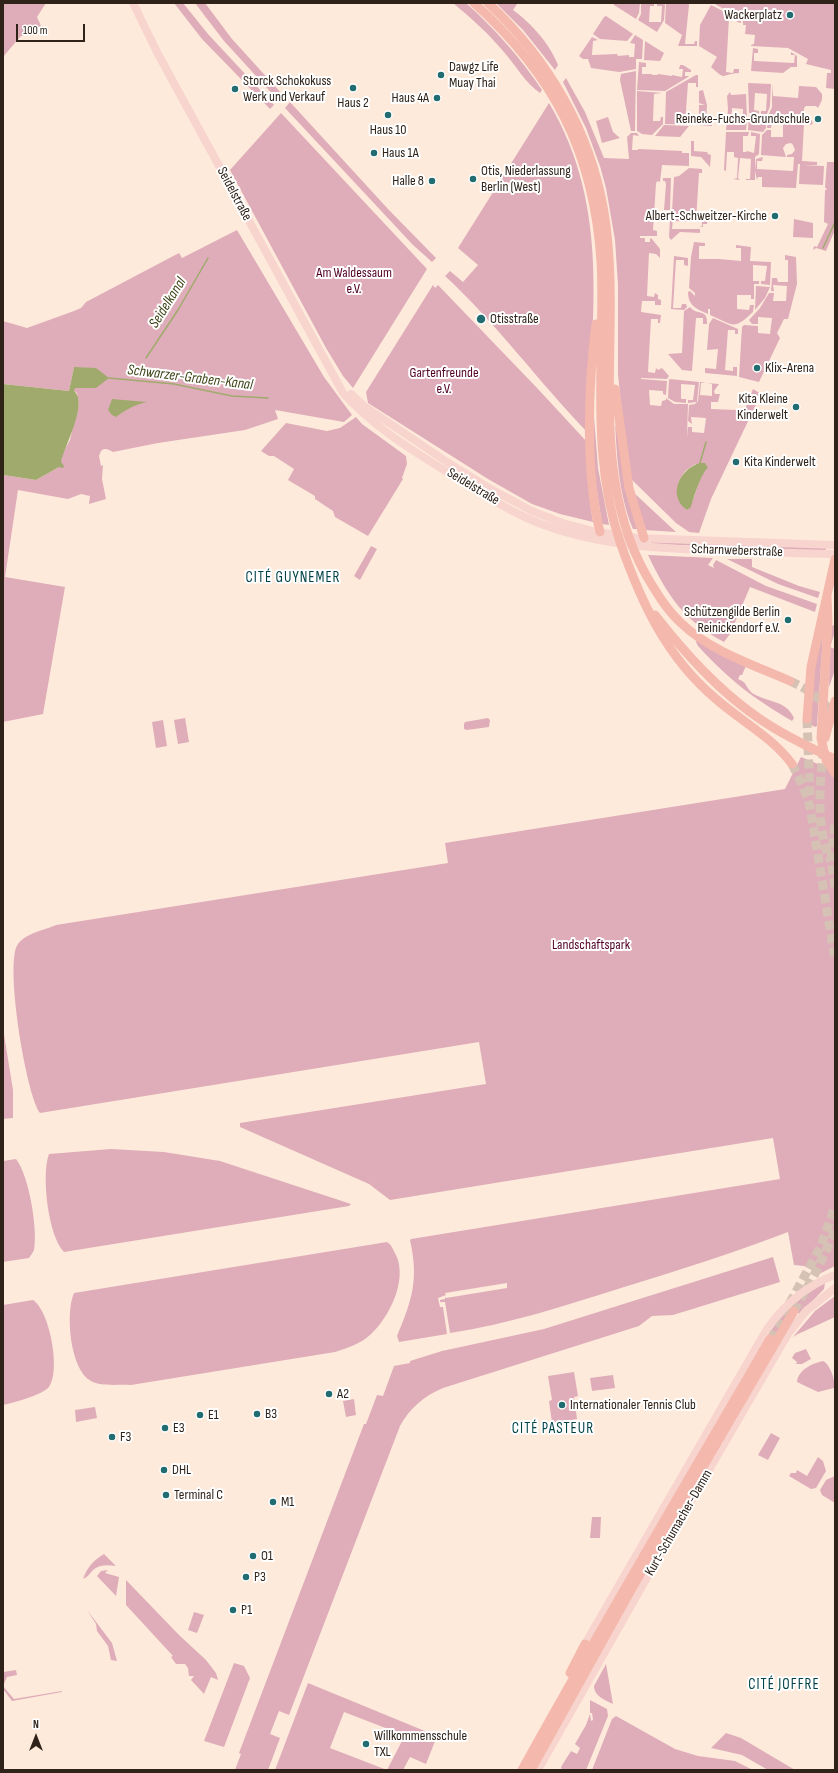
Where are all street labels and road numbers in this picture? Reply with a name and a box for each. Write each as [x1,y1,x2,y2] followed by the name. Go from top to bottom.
[213,164,255,224] street label: Seidelstraße
[444,465,502,509] street label: Seidelstraße
[691,541,783,561] street label: Scharnweberstraße
[642,1467,716,1579] street label: Kurt-Schumacher-Damm

